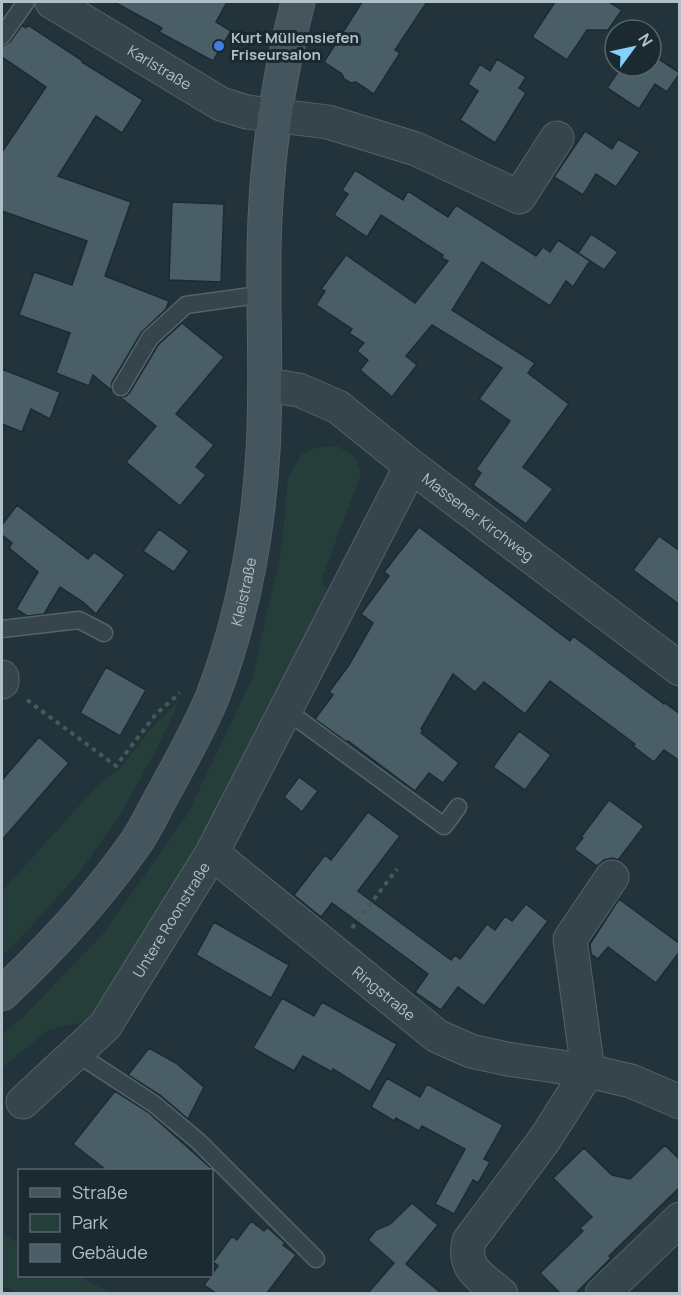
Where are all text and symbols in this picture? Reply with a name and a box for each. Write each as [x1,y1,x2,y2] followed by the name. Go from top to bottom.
[603,18,663,78] north arrow
[231,27,359,65] place label: Kurt Müllensiefen Friseursalon
[633,29,658,51] text: N
[212,39,226,53] marker: Kurt Müllensiefen Friseursalon
[124,40,196,95] street label: Karlstraße
[418,468,538,566] street label: Massener Kirchweg
[225,555,261,628] street label: Kleistraße
[127,858,215,981] street label: Untere Roonstraße
[348,961,420,1025] street label: Ringstraße
[18,1169,213,1277] legend
[72,1180,128,1204] text: Straße
[72,1210,109,1234] text: Park
[72,1240,148,1264] text: Gebäude

